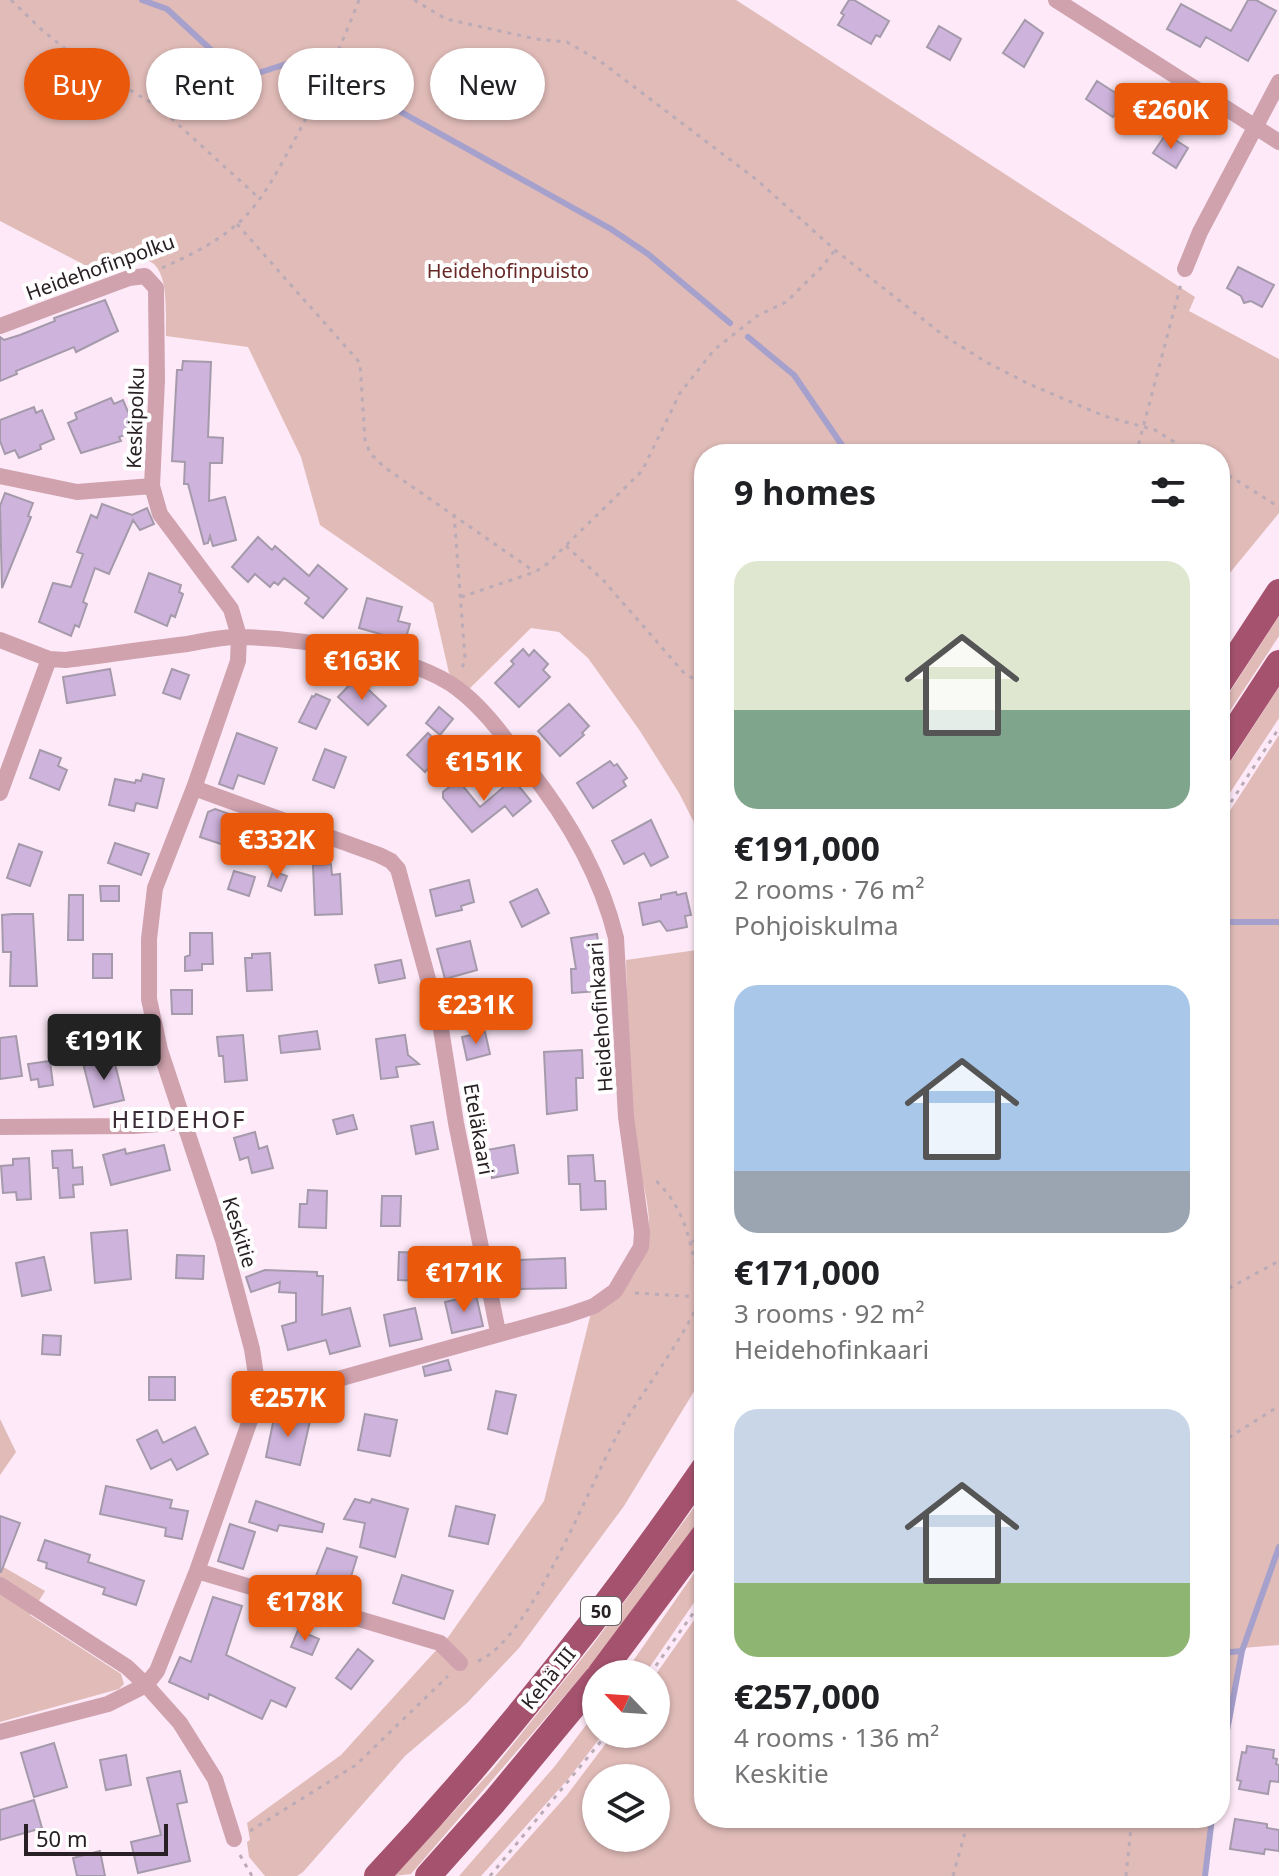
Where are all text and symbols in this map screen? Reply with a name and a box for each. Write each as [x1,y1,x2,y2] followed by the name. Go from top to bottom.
[24,48,130,120] chip: Buy
[146,48,262,120] chip: Rent
[278,48,414,120] chip: Filters
[430,48,545,120] chip: New
[1115,83,1227,151] pin: €260K
[1133,91,1209,127] text: €260K
[22,228,178,306] street label: Heidehofinpolku
[427,257,589,284] park label: Heidehofinpuisto
[120,367,150,469] street label: Keskipolku
[734,469,876,515] text: 9 homes
[1146,470,1190,514] icon: filters
[890,613,1034,757] icon: home
[306,634,418,702] pin: €163K
[324,642,400,678] text: €163K
[428,735,540,803] pin: €151K
[446,743,522,779] text: €151K
[221,813,333,881] pin: €332K
[239,821,315,857] text: €332K
[734,825,880,871] text: €191,000
[734,871,924,907] text: 2 rooms · 76 m²
[734,907,899,943] text: Pohjoiskulma
[581,941,619,1093] street label: Heidehofinkaari
[420,978,532,1046] pin: €231K
[438,986,514,1022] text: €231K
[48,1014,160,1082] pin: €191K
[66,1022,142,1058] text: €191K
[890,1037,1034,1181] icon: home
[458,1081,500,1177] street label: Eteläkaari
[111,1102,247,1135] district label: HEIDEHOF
[216,1193,264,1271] street label: Keskitie
[408,1246,520,1314] pin: €171K
[734,1249,880,1295] text: €171,000
[426,1254,502,1290] text: €171K
[734,1295,924,1331] text: 3 rooms · 92 m²
[734,1331,929,1367] text: Heidehofinkaari
[232,1371,344,1439] pin: €257K
[250,1379,326,1415] text: €257K
[890,1461,1034,1605] icon: home
[249,1575,361,1643] pin: €178K
[267,1583,343,1619] text: €178K
[581,1597,621,1625] road number: 50
[515,1641,581,1715] street label: Kehä III
[582,1660,670,1748] north arrow
[582,1660,670,1852] map controls
[734,1673,880,1719] text: €257,000
[734,1719,939,1755] text: 4 rooms · 136 m²
[734,1755,829,1791] text: Keskitie
[582,1764,670,1852] button: layers
[24,1820,168,1856] scale bar
[36,1823,87,1853] text: 50 m

